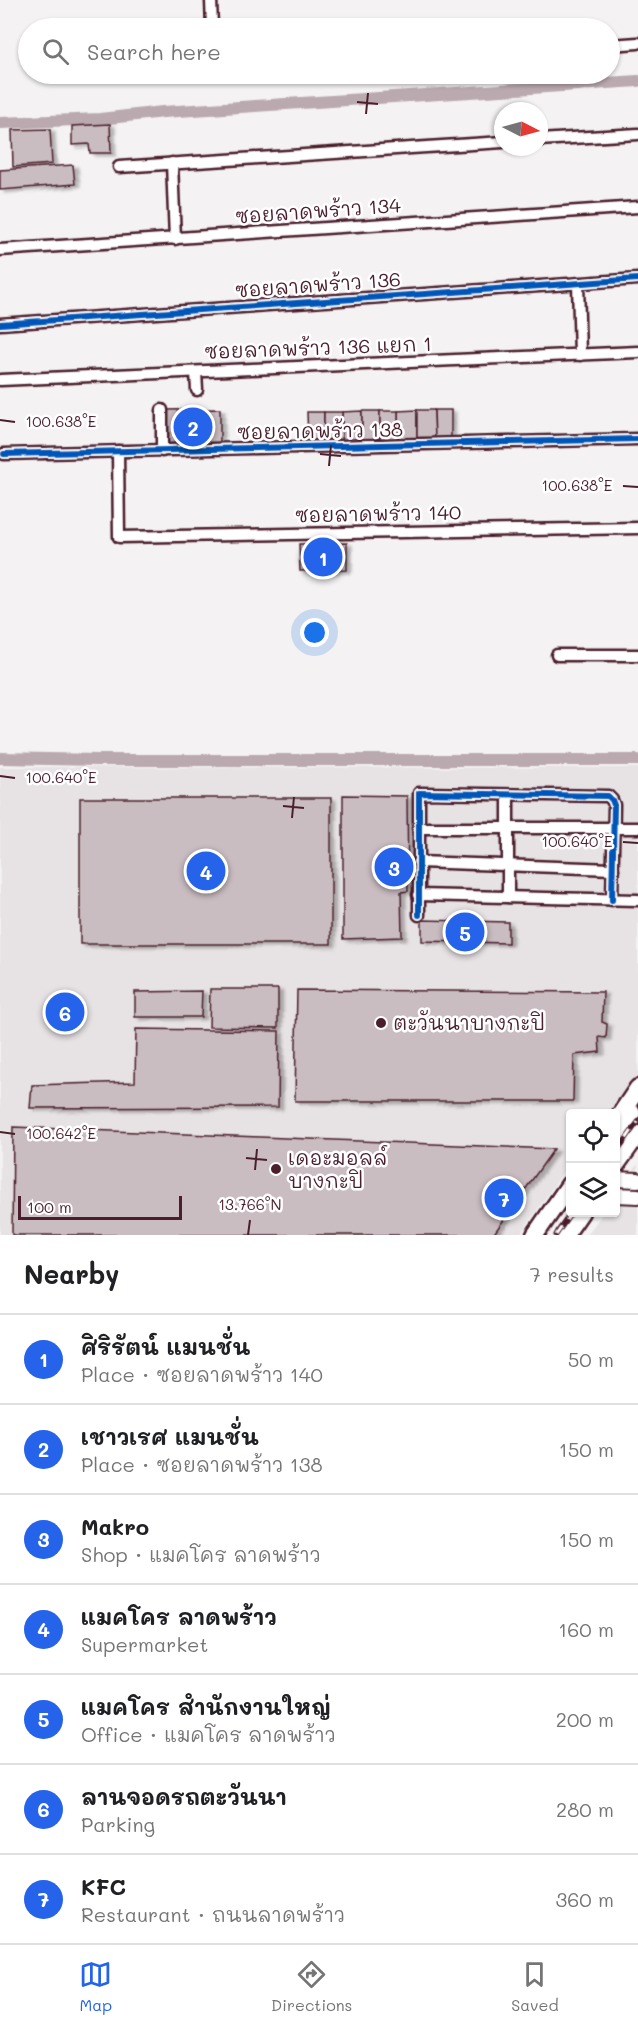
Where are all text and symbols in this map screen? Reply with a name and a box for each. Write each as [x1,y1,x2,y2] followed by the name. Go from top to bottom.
[18,18,620,84] search box
[39,35,72,68] icon: search
[87,37,221,66] text: Search here
[494,102,548,156] north arrow
[234,191,402,229] street label: ซอยลาดพร้าว 134
[234,265,402,303] street label: ซอยลาดพร้าว 136
[204,330,432,364] street label: ซอยลาดพร้าว 136 แยก 1
[174,404,212,450] pin: 2
[26,411,97,431] text: 100.638°E
[237,416,403,444] street label: ซอยลาดพร้าว 138
[542,475,613,495] text: 100.638°E
[295,499,461,527] street label: ซอยลาดพร้าว 140
[304,534,342,580] pin: 1
[300,618,329,647] your location
[25,767,97,787] text: 100.640°E
[541,831,613,851] text: 100.640°E
[374,844,414,890] pin: 3
[186,848,226,894] pin: 4
[446,910,484,954] pin: 5
[46,990,84,1034] pin: 6
[393,1009,545,1035] place label: ตะวันนาบางกะปิ
[374,1016,388,1030] marker: ตะวันนาบางกะปิ
[566,1109,620,1217] map controls
[566,1109,620,1163] button: locate
[26,1123,97,1143] text: 100.642°E
[288,1144,387,1193] place label: เดอะมอลล์ บางกะปิ
[269,1162,283,1176] marker: เดอะมอลล์ บางกะปิ
[566,1163,620,1217] button: layers
[484,1176,524,1220] pin: 7
[18,1193,182,1220] scale bar
[218,1194,282,1214] text: 13.766°N
[27,1196,72,1217] text: 100 m
[24,1257,119,1291] text: Nearby
[530,1261,614,1287] text: 7 results
[81,1332,250,1361] text: ศิริรัตน์ แมนชั่น
[39,1346,48,1372] text: 1
[568,1346,614,1372] text: 50 m
[81,1361,323,1387] text: Place · ซอยลาดพร้าว 140
[81,1422,259,1451] text: เชาวเรศ แมนชั่น
[38,1436,49,1462] text: 2
[559,1436,614,1462] text: 150 m
[81,1451,323,1477] text: Place · ซอยลาดพร้าว 138
[81,1512,149,1541] text: Makro
[38,1526,50,1552] text: 3
[559,1526,614,1552] text: 150 m
[81,1541,321,1567] text: Shop · แมคโคร ลาดพร้าว
[81,1602,277,1631] text: แมคโคร ลาดพร้าว
[37,1616,50,1642] text: 4
[558,1616,614,1642] text: 160 m
[81,1631,208,1657] text: Supermarket
[81,1692,331,1721] text: แมคโคร สำนักงานใหญ่
[38,1706,49,1732] text: 5
[556,1706,614,1732] text: 200 m
[81,1721,336,1747] text: Office · แมคโคร ลาดพร้าว
[81,1782,287,1811] text: ลานจอดรถตะวันนา
[37,1796,50,1822] text: 6
[556,1796,614,1822] text: 280 m
[81,1811,155,1837] text: Parking
[81,1872,126,1901] text: KFC
[38,1886,49,1912] text: 7
[556,1886,614,1912] text: 360 m
[81,1901,345,1927] text: Restaurant · ถนนลาดพร้าว
[79,1958,112,2015] tab: Map
[271,1958,352,2015] tab: Directions
[511,1958,559,2015] tab: Saved

